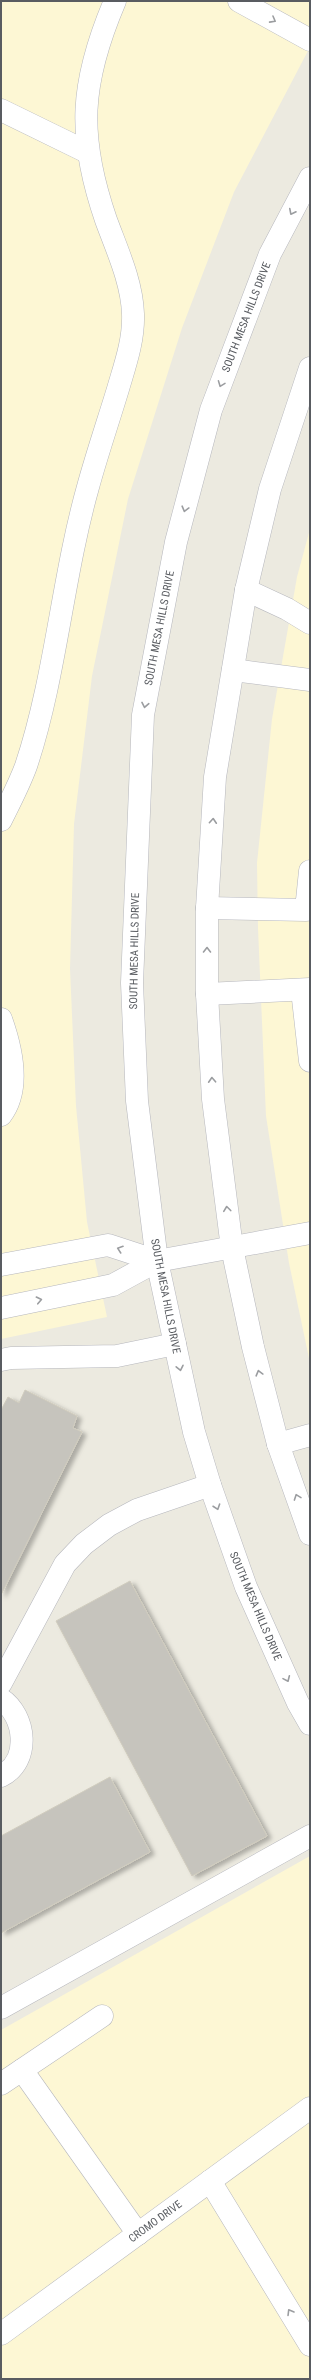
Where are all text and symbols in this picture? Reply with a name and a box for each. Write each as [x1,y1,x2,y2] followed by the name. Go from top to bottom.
[269,15,276,22] one-way arrow
[289,208,297,215] one-way arrow
[219,260,274,374] street label: SOUTH MESA HILLS DRIVE
[218,380,226,387] one-way arrow
[181,505,190,512] one-way arrow
[142,569,177,687] street label: SOUTH MESA HILLS DRIVE
[141,701,149,708] one-way arrow
[208,818,217,824] one-way arrow
[127,892,142,1009] street label: SOUTH MESA HILLS DRIVE
[203,947,211,953] one-way arrow
[208,1077,217,1083] one-way arrow
[223,1206,232,1212] one-way arrow
[148,1238,183,1355] street label: SOUTH MESA HILLS DRIVE
[116,1245,123,1254] one-way arrow
[36,1297,42,1305] one-way arrow
[175,1365,183,1371] one-way arrow
[256,1369,264,1376] one-way arrow
[293,1494,302,1501] one-way arrow
[213,1503,221,1510] one-way arrow
[227,1550,285,1663] street label: SOUTH MESA HILLS DRIVE
[282,1675,290,1682] one-way arrow
[126,2197,185,2245] street label: CROMO DRIVE
[287,2309,294,2316] one-way arrow

